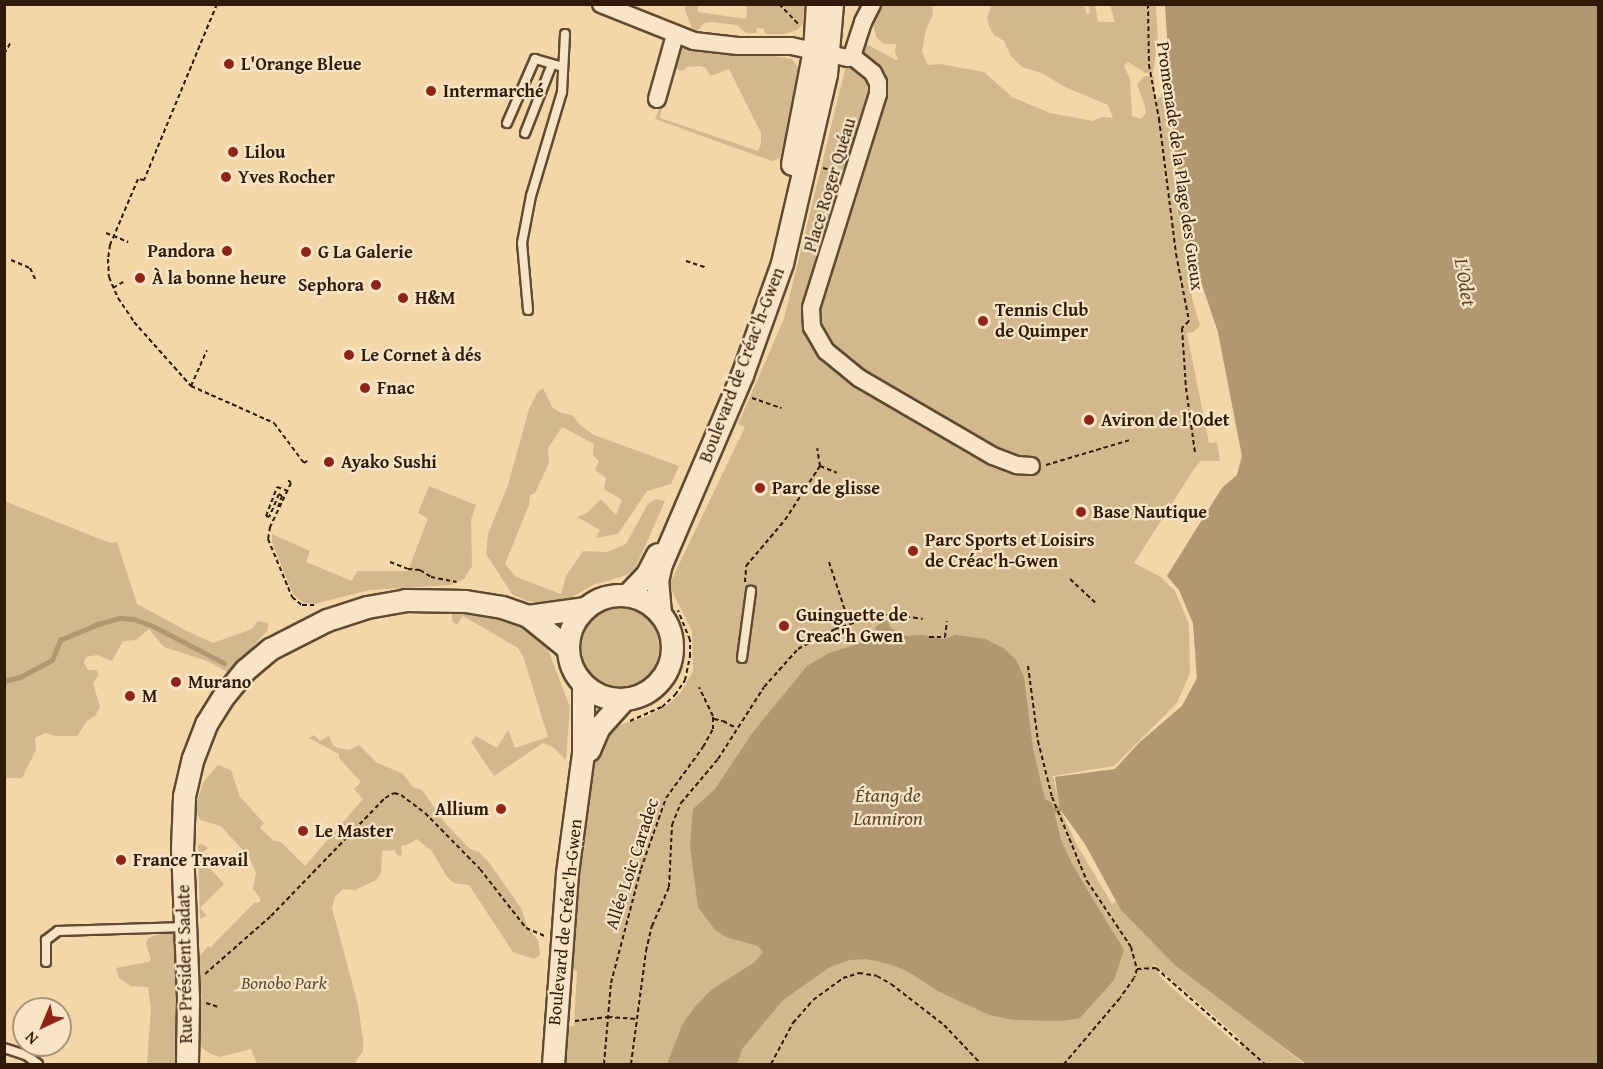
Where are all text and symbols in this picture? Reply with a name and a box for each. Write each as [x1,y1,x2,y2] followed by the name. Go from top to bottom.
[1152,40,1208,292] street label: Promenade de la Plage des Gueux
[241,53,362,75] place label: L'Orange Bleue
[222,57,236,71] marker: L'Orange Bleue
[443,80,544,102] place label: Intermarché
[424,84,438,98] marker: Intermarché
[799,115,861,255] street label: Place Roger Quéau
[245,141,285,163] place label: Lilou
[226,145,240,159] marker: Lilou
[238,166,335,188] place label: Yves Rocher
[219,170,233,184] marker: Yves Rocher
[147,240,215,262] place label: Pandora
[318,241,413,263] place label: G La Galerie
[220,244,234,258] marker: Pandora
[299,245,313,259] marker: G La Galerie
[1450,256,1482,308] water label: L'Odet
[695,264,789,466] street label: Boulevard de Créac'h-Gwen
[152,267,286,289] place label: À la bonne heure
[133,271,147,285] marker: À la bonne heure
[298,274,364,296] place label: Sephora
[369,278,383,292] marker: Sephora
[415,287,456,309] place label: H&M
[396,291,410,305] marker: H&M
[995,300,1088,342] place label: Tennis Club de Quimper
[976,314,990,328] marker: Tennis Club de Quimper
[361,344,482,366] place label: Le Cornet à dés
[342,348,356,362] marker: Le Cornet à dés
[377,377,414,399] place label: Fnac
[358,381,372,395] marker: Fnac
[1101,409,1230,431] place label: Aviron de l'Odet
[1082,413,1096,427] marker: Aviron de l'Odet
[341,451,437,473] place label: Ayako Sushi
[322,455,336,469] marker: Ayako Sushi
[772,477,880,499] place label: Parc de glisse
[753,481,767,495] marker: Parc de glisse
[1093,501,1207,523] place label: Base Nautique
[1074,505,1088,519] marker: Base Nautique
[925,530,1094,572] place label: Parc Sports et Loisirs de Créac'h-Gwen
[906,544,920,558] marker: Parc Sports et Loisirs de Créac'h-Gwen
[796,605,908,648] place label: Guinguette de Creac'h Gwen
[777,619,791,633] marker: Guinguette de Creac'h Gwen
[188,671,251,693] place label: Murano
[169,675,183,689] marker: Murano
[142,685,157,707] place label: M
[123,689,137,703] marker: M
[853,783,923,830] water label: Étang de Lanniron
[601,796,663,932] street label: Allée Loic Caradec
[435,798,489,820] place label: Allium
[494,802,508,816] marker: Allium
[543,818,587,1026] street label: Boulevard de Créac'h-Gwen
[315,820,394,842] place label: Le Master
[296,824,310,838] marker: Le Master
[133,849,248,871] place label: France Travail
[114,853,128,867] marker: France Travail
[173,884,197,1044] street label: Rue Président Sadate
[241,972,327,994] park label: Bonobo Park
[12,997,72,1057] north arrow
[19,1026,43,1051] text: N

